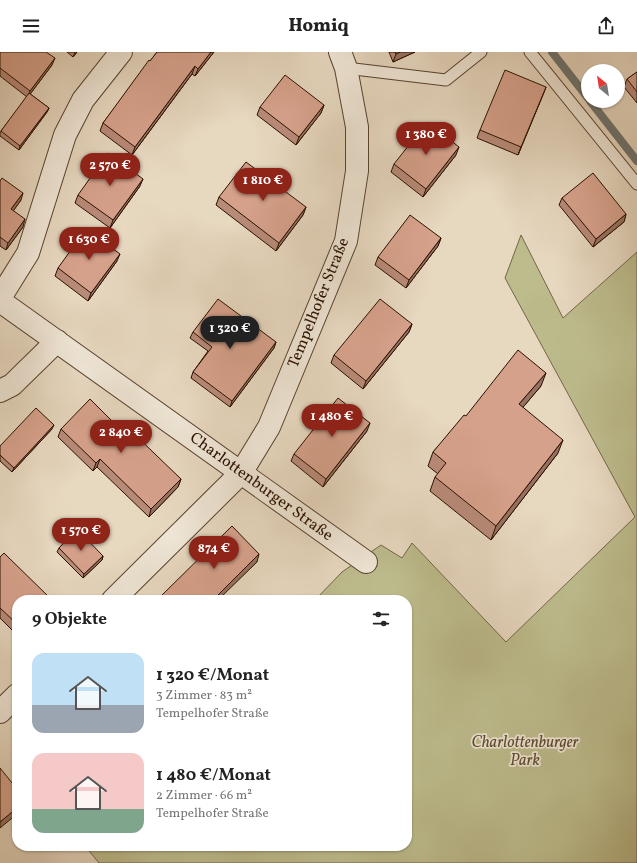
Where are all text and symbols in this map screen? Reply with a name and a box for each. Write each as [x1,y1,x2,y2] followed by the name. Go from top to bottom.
[288,14,349,39] text: Homiq
[20,15,42,37] icon: menu
[595,15,617,37] icon: share
[581,64,625,108] north arrow
[581,64,625,108] map controls
[389,122,463,156] pin: 1 380 €
[405,126,447,144] text: 1 380 €
[73,153,147,187] pin: 2 570 €
[89,157,131,175] text: 2 570 €
[226,168,300,202] pin: 1 810 €
[243,172,283,190] text: 1 810 €
[52,227,126,261] pin: 1 630 €
[68,231,110,249] text: 1 630 €
[283,235,355,371] street label: Tempelhofer Straße
[193,316,267,350] pin: 1 320 €
[209,320,251,338] text: 1 320 €
[295,404,369,438] pin: 1 480 €
[311,408,353,426] text: 1 480 €
[84,420,158,454] pin: 2 840 €
[99,424,143,442] text: 2 840 €
[185,427,337,547] street label: Charlottenburger Straße
[44,518,118,552] pin: 1 570 €
[61,522,101,540] text: 1 570 €
[186,536,242,570] pin: 874 €
[198,540,230,558] text: 874 €
[32,608,107,631] text: 9 Objekte
[370,608,392,630] icon: filters
[156,664,269,687] text: 1 320 €/Monat
[64,669,112,717] icon: home
[156,687,252,705] text: 3 Zimmer · 83 m²
[156,705,269,723] text: Tempelhofer Straße
[471,732,580,772] park label: Charlottenburger Park
[156,764,271,787] text: 1 480 €/Monat
[64,769,112,817] icon: home
[156,787,252,805] text: 2 Zimmer · 66 m²
[156,805,269,823] text: Tempelhofer Straße

